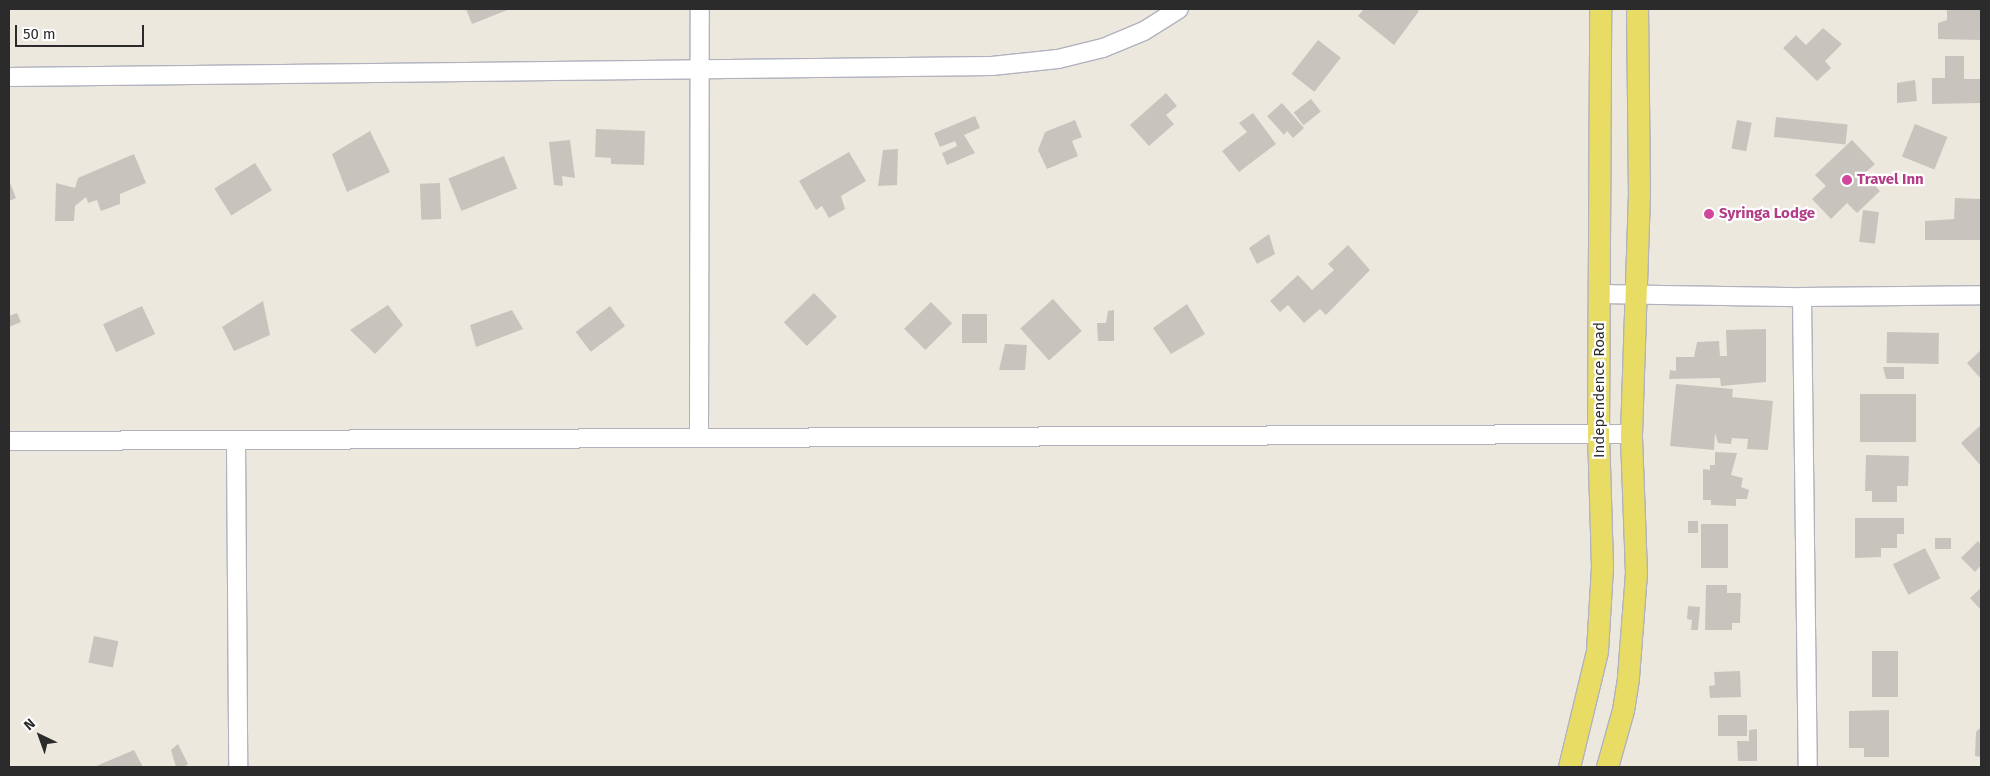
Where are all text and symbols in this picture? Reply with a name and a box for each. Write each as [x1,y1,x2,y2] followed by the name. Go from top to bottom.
[18,15,146,47] scale bar
[23,25,56,43] text: 50 m
[1857,171,1924,189] place label: Travel Inn
[1841,174,1853,186] marker: Travel Inn
[1719,205,1815,223] place label: Syringa Lodge
[1703,208,1715,220] marker: Syringa Lodge
[1591,322,1609,458] street label: Independence Road
[15,711,65,761] north arrow
[20,715,39,734] text: N

